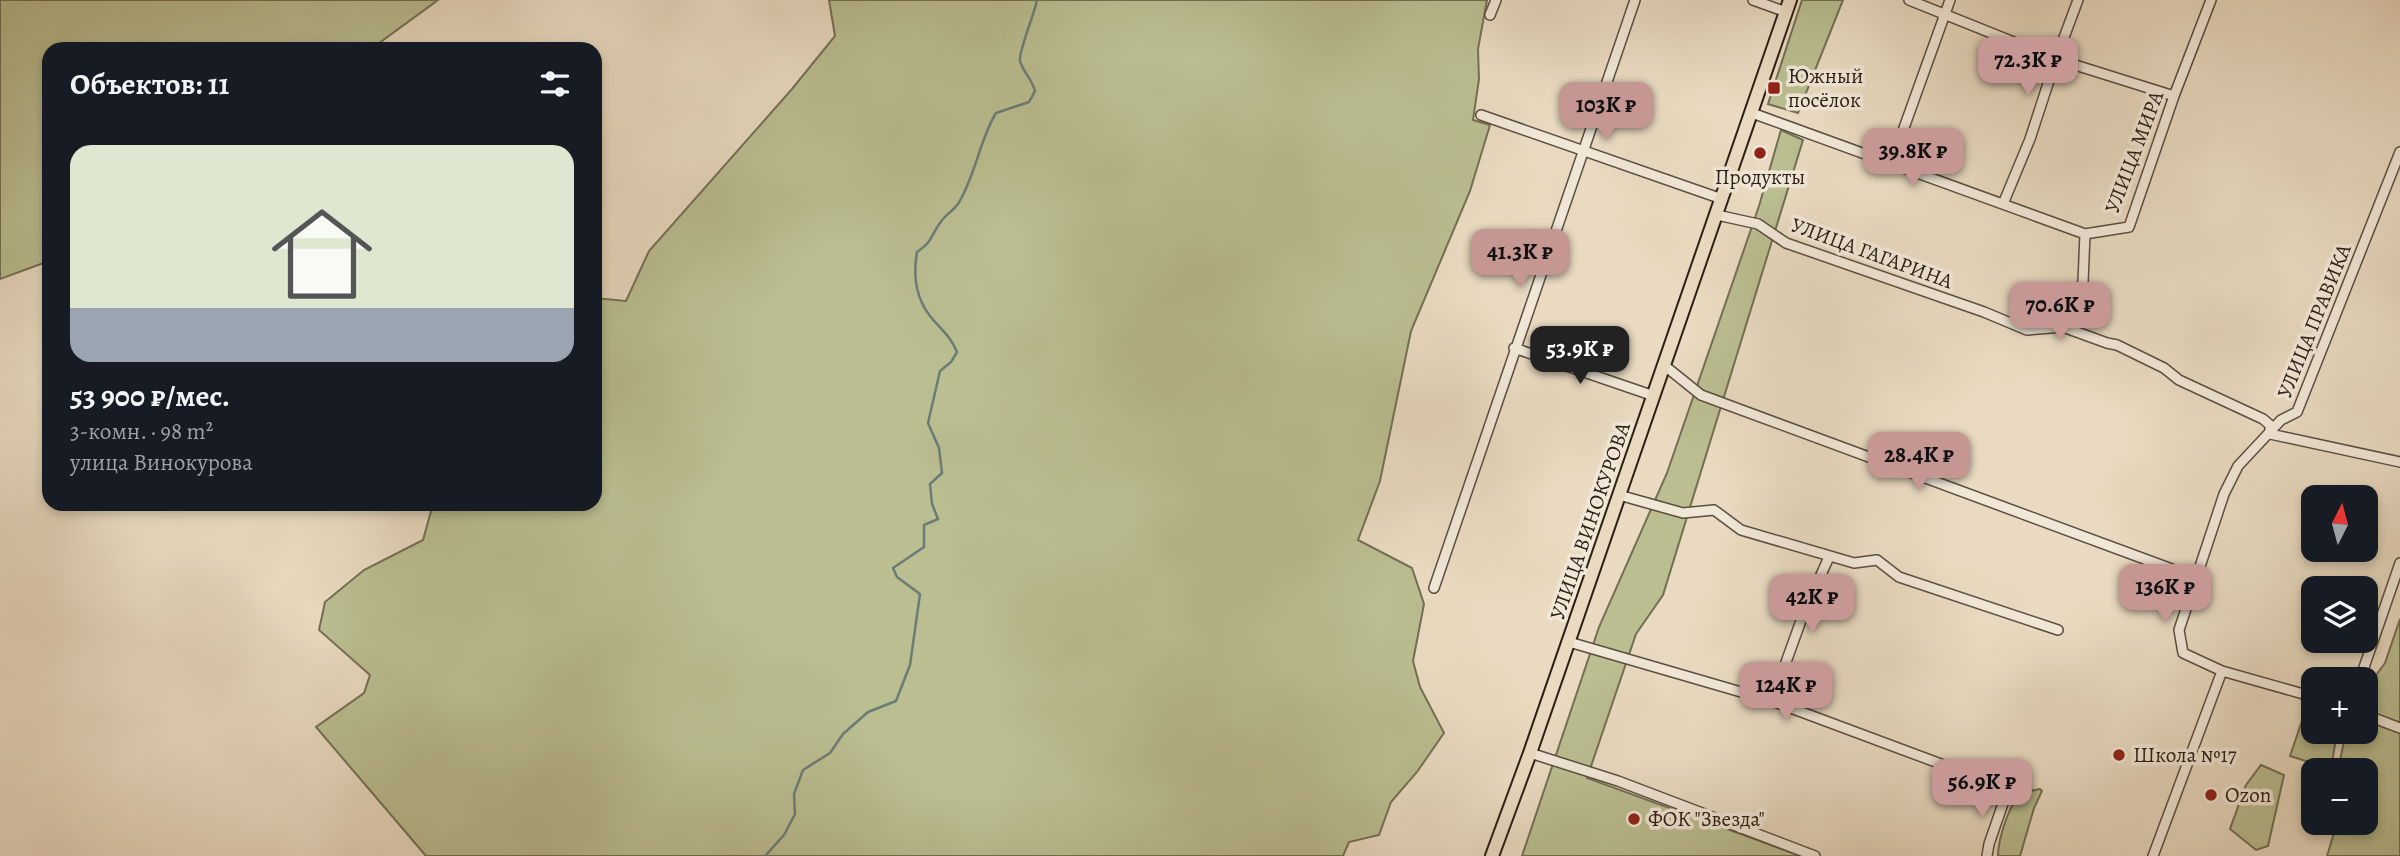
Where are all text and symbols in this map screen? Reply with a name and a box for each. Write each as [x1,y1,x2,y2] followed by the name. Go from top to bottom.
[1963,38,2093,97] pin: 72.3K ₽
[1994,44,2062,75] text: 72.3K ₽
[1788,62,1863,114] place label: Южный посёлок
[70,64,229,104] text: Объектов: 11
[536,65,574,103] icon: filters
[1766,80,1782,96] marker: Южный посёлок
[1549,82,1663,142] pin: 103K ₽
[2098,86,2170,217] street label: УЛИЦА МИРА
[1576,89,1636,120] text: 103K ₽
[1848,128,1978,188] pin: 39.8K ₽
[1879,135,1947,166] text: 39.8K ₽
[1752,145,1768,161] marker: Продукты
[1715,163,1805,191] place label: Продукты
[259,191,385,317] icon: home
[1787,211,1958,296] street label: УЛИЦА ГАГАРИНА
[1455,230,1585,289] pin: 41.3K ₽
[1487,236,1553,267] text: 41.3K ₽
[2270,239,2358,402] street label: УЛИЦА ПРАВИКА
[1995,282,2125,342] pin: 70.6K ₽
[2025,289,2095,320] text: 70.6K ₽
[1515,326,1645,386] pin: 53.9K ₽
[1546,333,1614,364] text: 53.9K ₽
[70,376,230,416] text: 53 900 ₽/мес.
[70,416,213,447] text: 3-комн. · 98 m²
[1543,418,1637,624] street label: УЛИЦА ВИНОКУРОВА
[1854,433,1984,492] pin: 28.4K ₽
[1884,439,1954,470] text: 28.4K ₽
[70,447,253,478] text: улица Винокурова
[2301,485,2378,562] north arrow
[2301,485,2378,835] map controls
[2108,564,2222,624] pin: 136K ₽
[2135,571,2195,602] text: 136K ₽
[1763,574,1861,634] pin: 42K ₽
[2301,576,2378,653] button: layers
[1786,581,1838,612] text: 42K ₽
[1729,662,1843,722] pin: 124K ₽
[2301,667,2378,744] button: +
[1756,669,1816,700] text: 124K ₽
[2133,741,2237,769] place label: Школа №17
[2111,747,2127,763] marker: Школа №17
[2301,758,2378,835] button: −
[1917,760,2047,819] pin: 56.9K ₽
[1948,766,2016,797] text: 56.9K ₽
[2225,781,2271,809] place label: Ozon
[2203,787,2219,803] marker: Ozon
[1648,805,1765,833] place label: ФОК "Звезда"
[1626,811,1642,827] marker: ФОК "Звезда"

